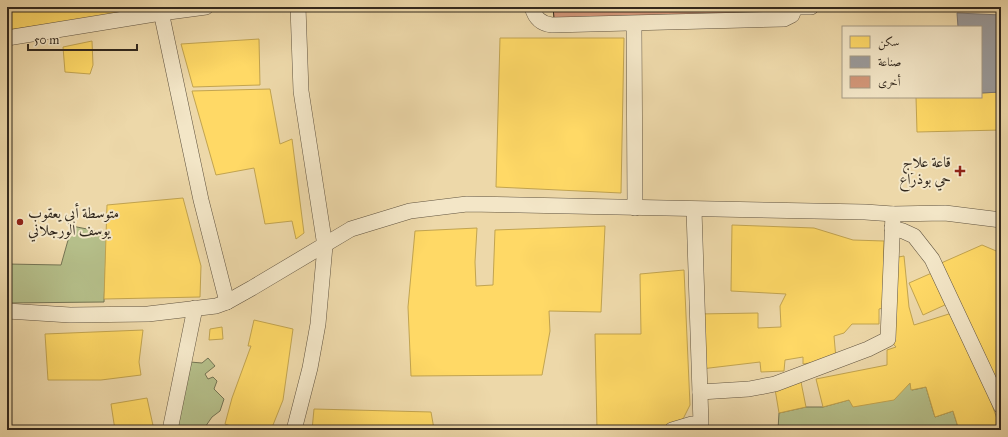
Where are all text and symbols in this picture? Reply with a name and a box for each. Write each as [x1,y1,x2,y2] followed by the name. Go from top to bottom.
[28,26,137,52] scale bar
[842,26,982,98] legend
[34,33,59,47] text: 50 m
[878,35,899,51] text: سكن
[878,55,901,69] text: صناعة
[878,74,901,89] text: أخرى
[899,153,951,192] place label: قاعة علاج حي بوذراع
[954,165,966,177] marker: قاعة علاج حي بوذراع
[28,202,119,242] place label: متوسطة أبي يعقوب يوسف الورجلاني
[15,217,25,227] marker: متوسطة أبي يعقوب يوسف الورجلاني

